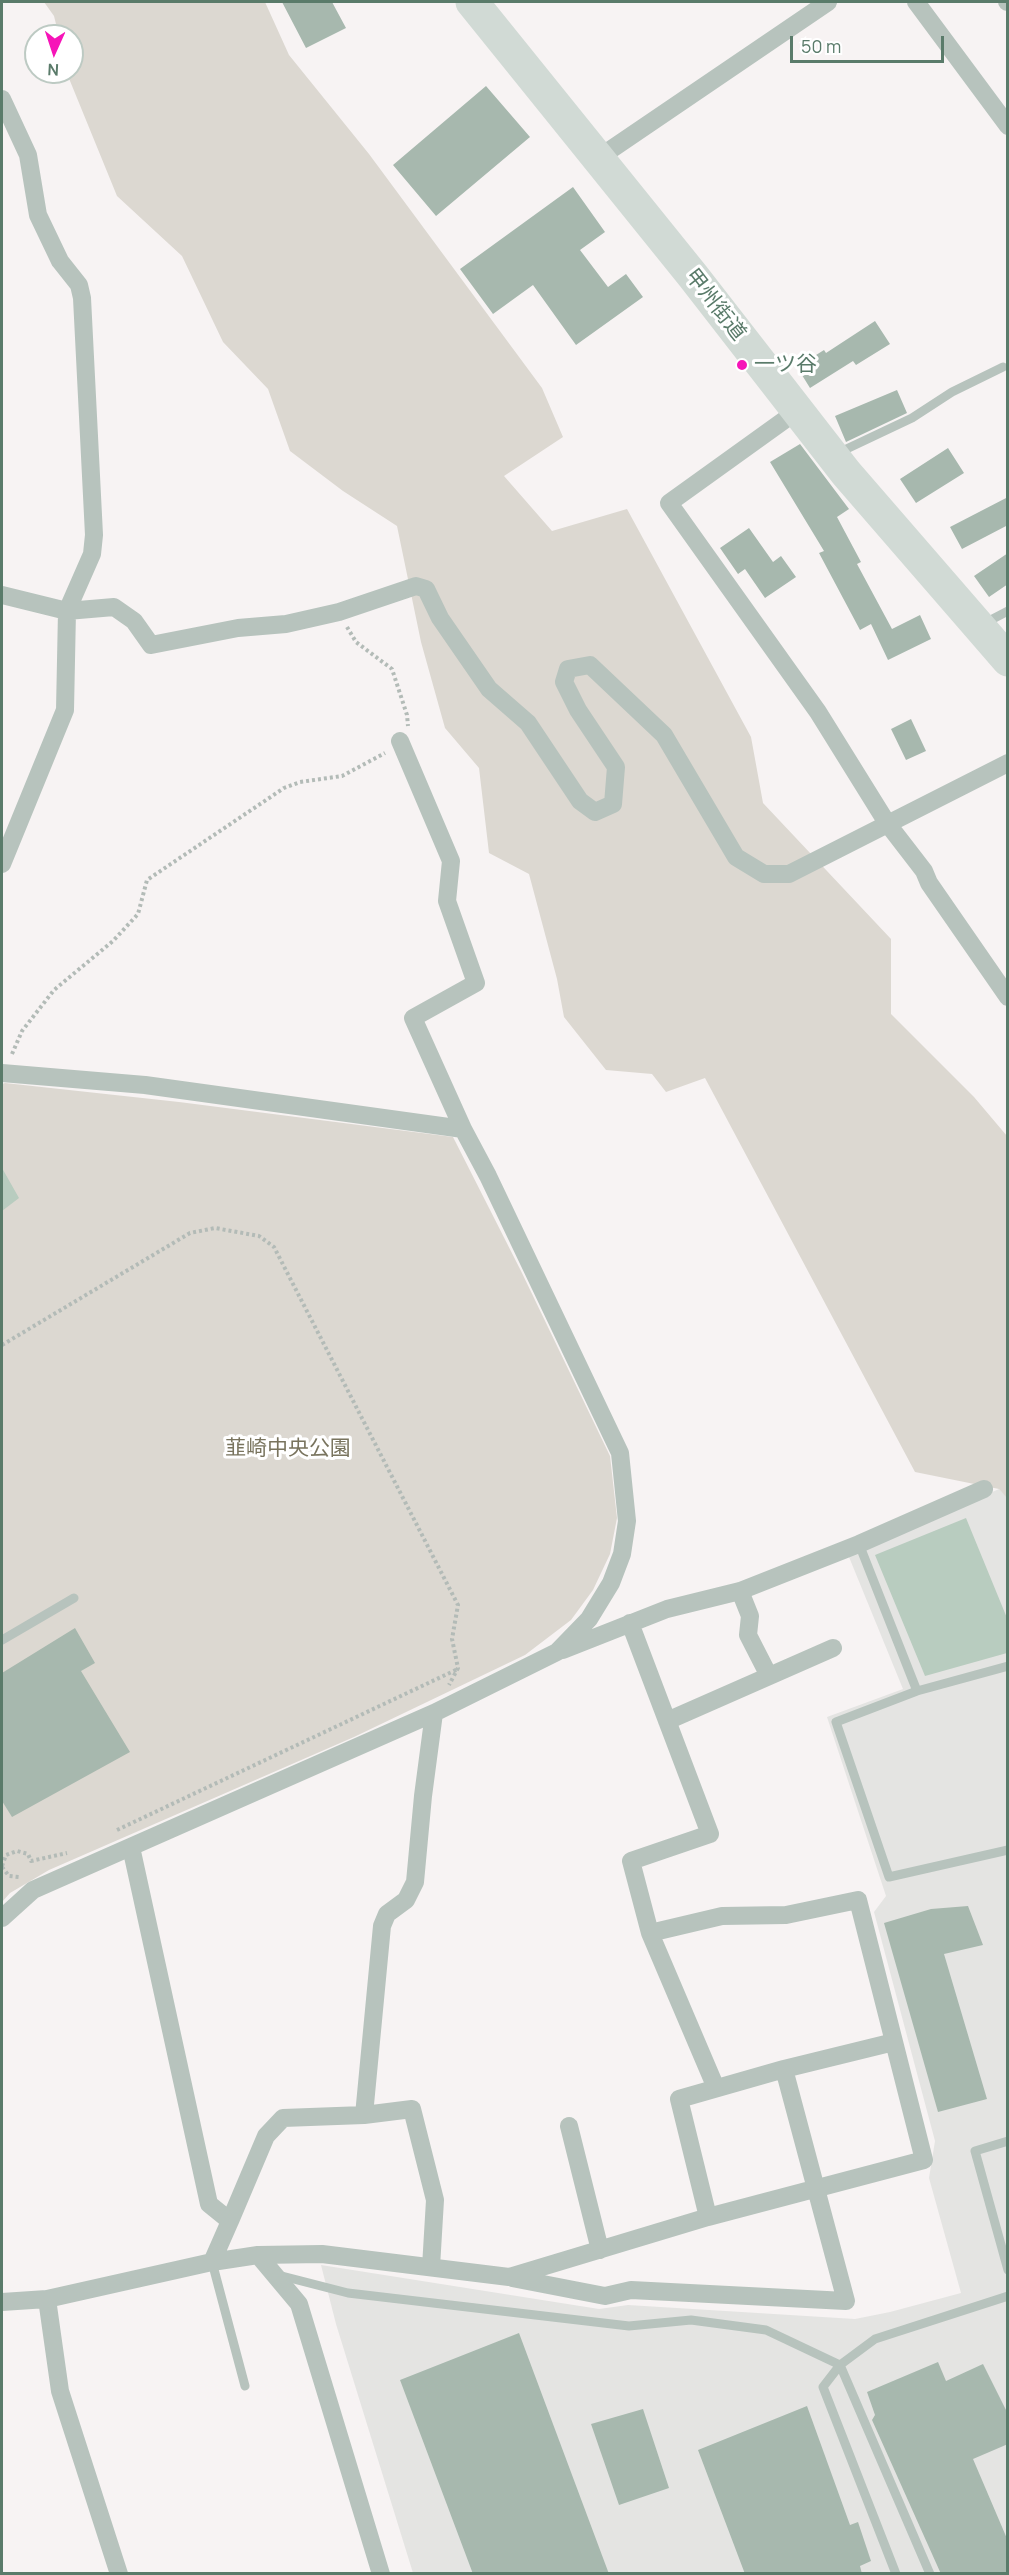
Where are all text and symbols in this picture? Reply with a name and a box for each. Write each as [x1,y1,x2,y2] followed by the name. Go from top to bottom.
[24,24,84,84] north arrow
[793,24,948,62] scale bar
[801,34,841,58] text: 50 m
[47,59,59,81] text: N
[679,264,751,346] street label: 甲州街道
[754,352,817,378] place label: 一ツ谷
[735,358,749,372] marker: 一ツ谷
[225,1436,351,1462] park label: 韮崎中央公園

